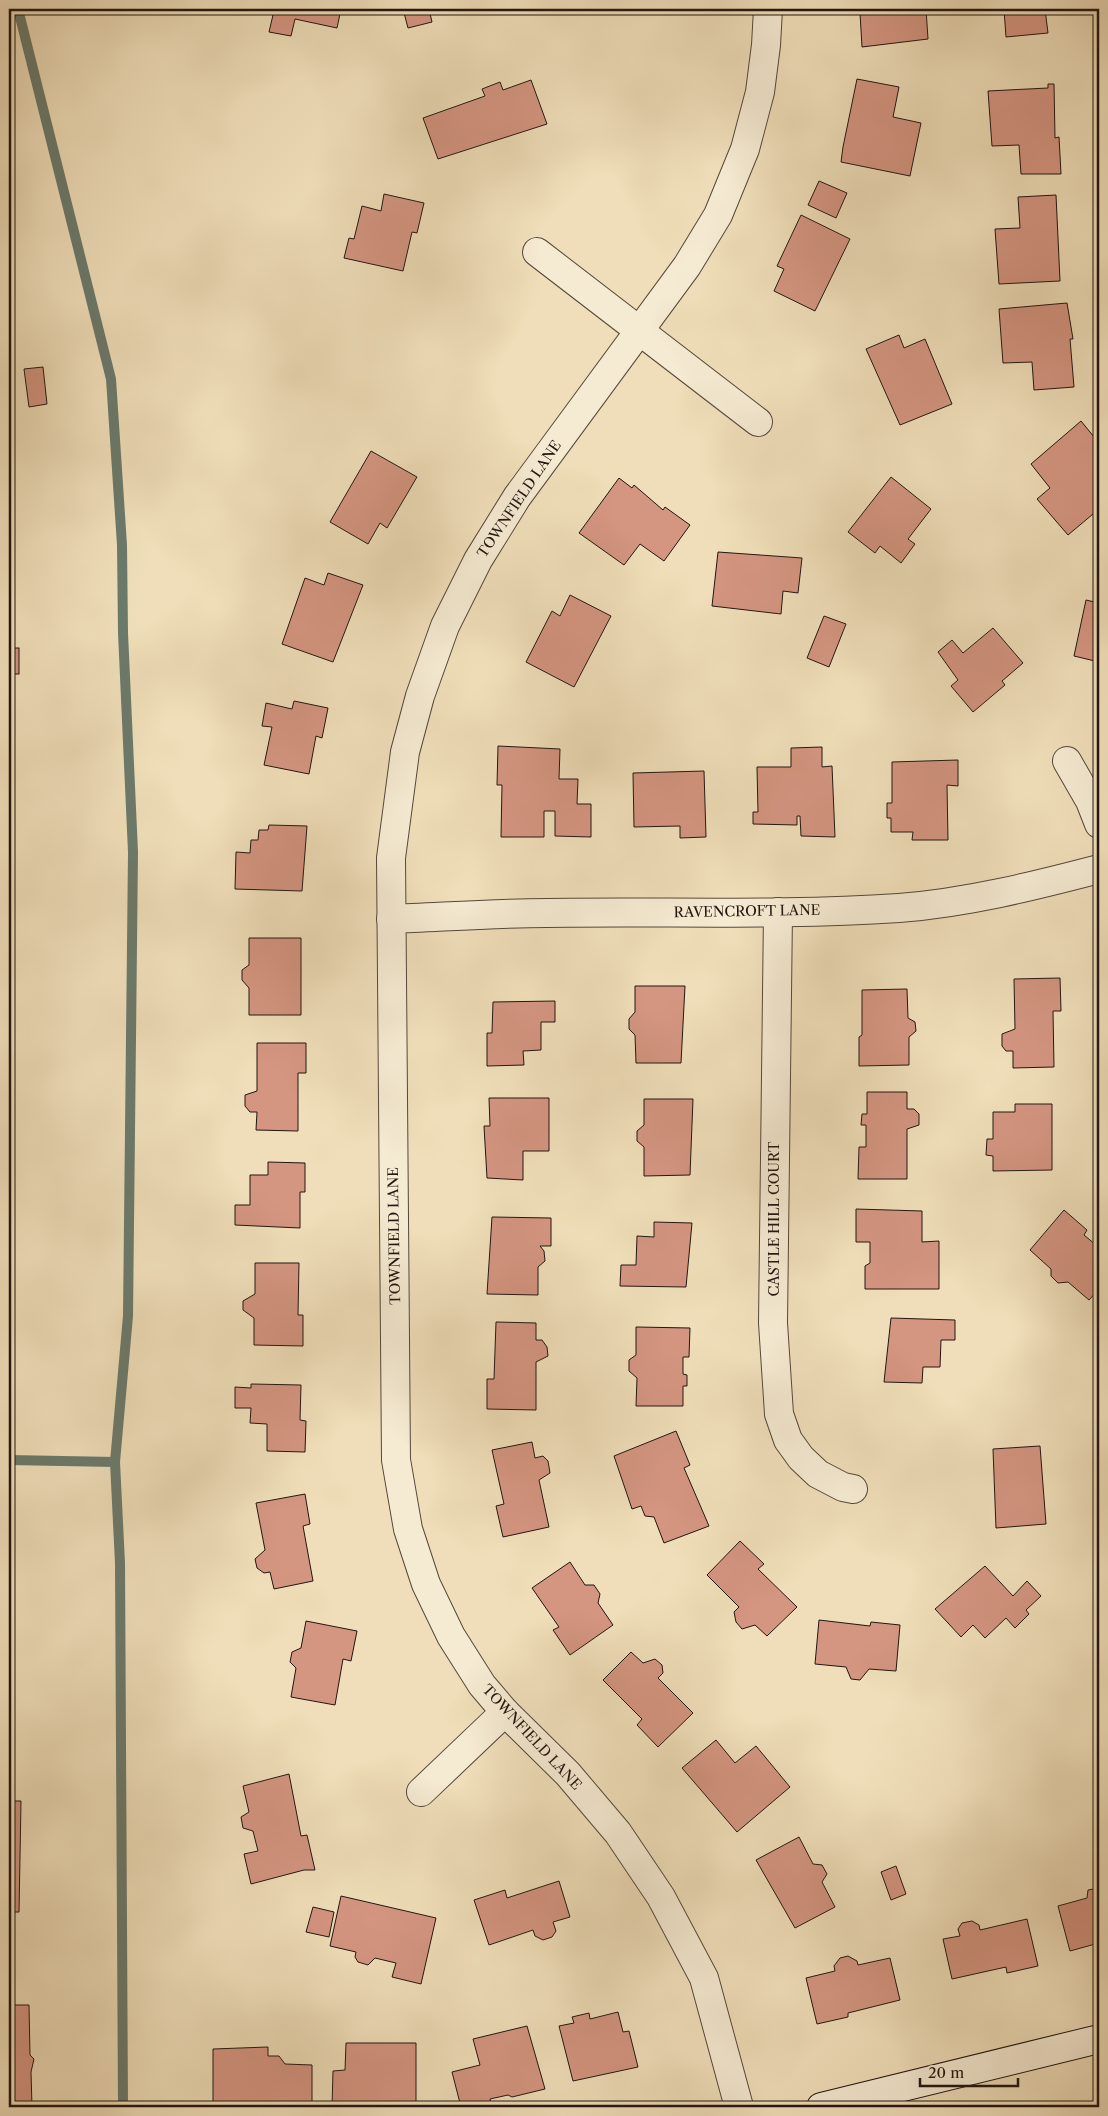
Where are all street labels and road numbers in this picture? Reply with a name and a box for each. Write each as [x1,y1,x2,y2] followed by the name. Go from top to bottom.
[473,437,565,561] street label: TOWNFIELD LANE
[673,901,821,921] street label: RAVENCROFT LANE
[765,1141,783,1297] street label: CASTLE HILL COURT
[384,1167,404,1305] street label: TOWNFIELD LANE
[479,1681,585,1793] street label: TOWNFIELD LANE

